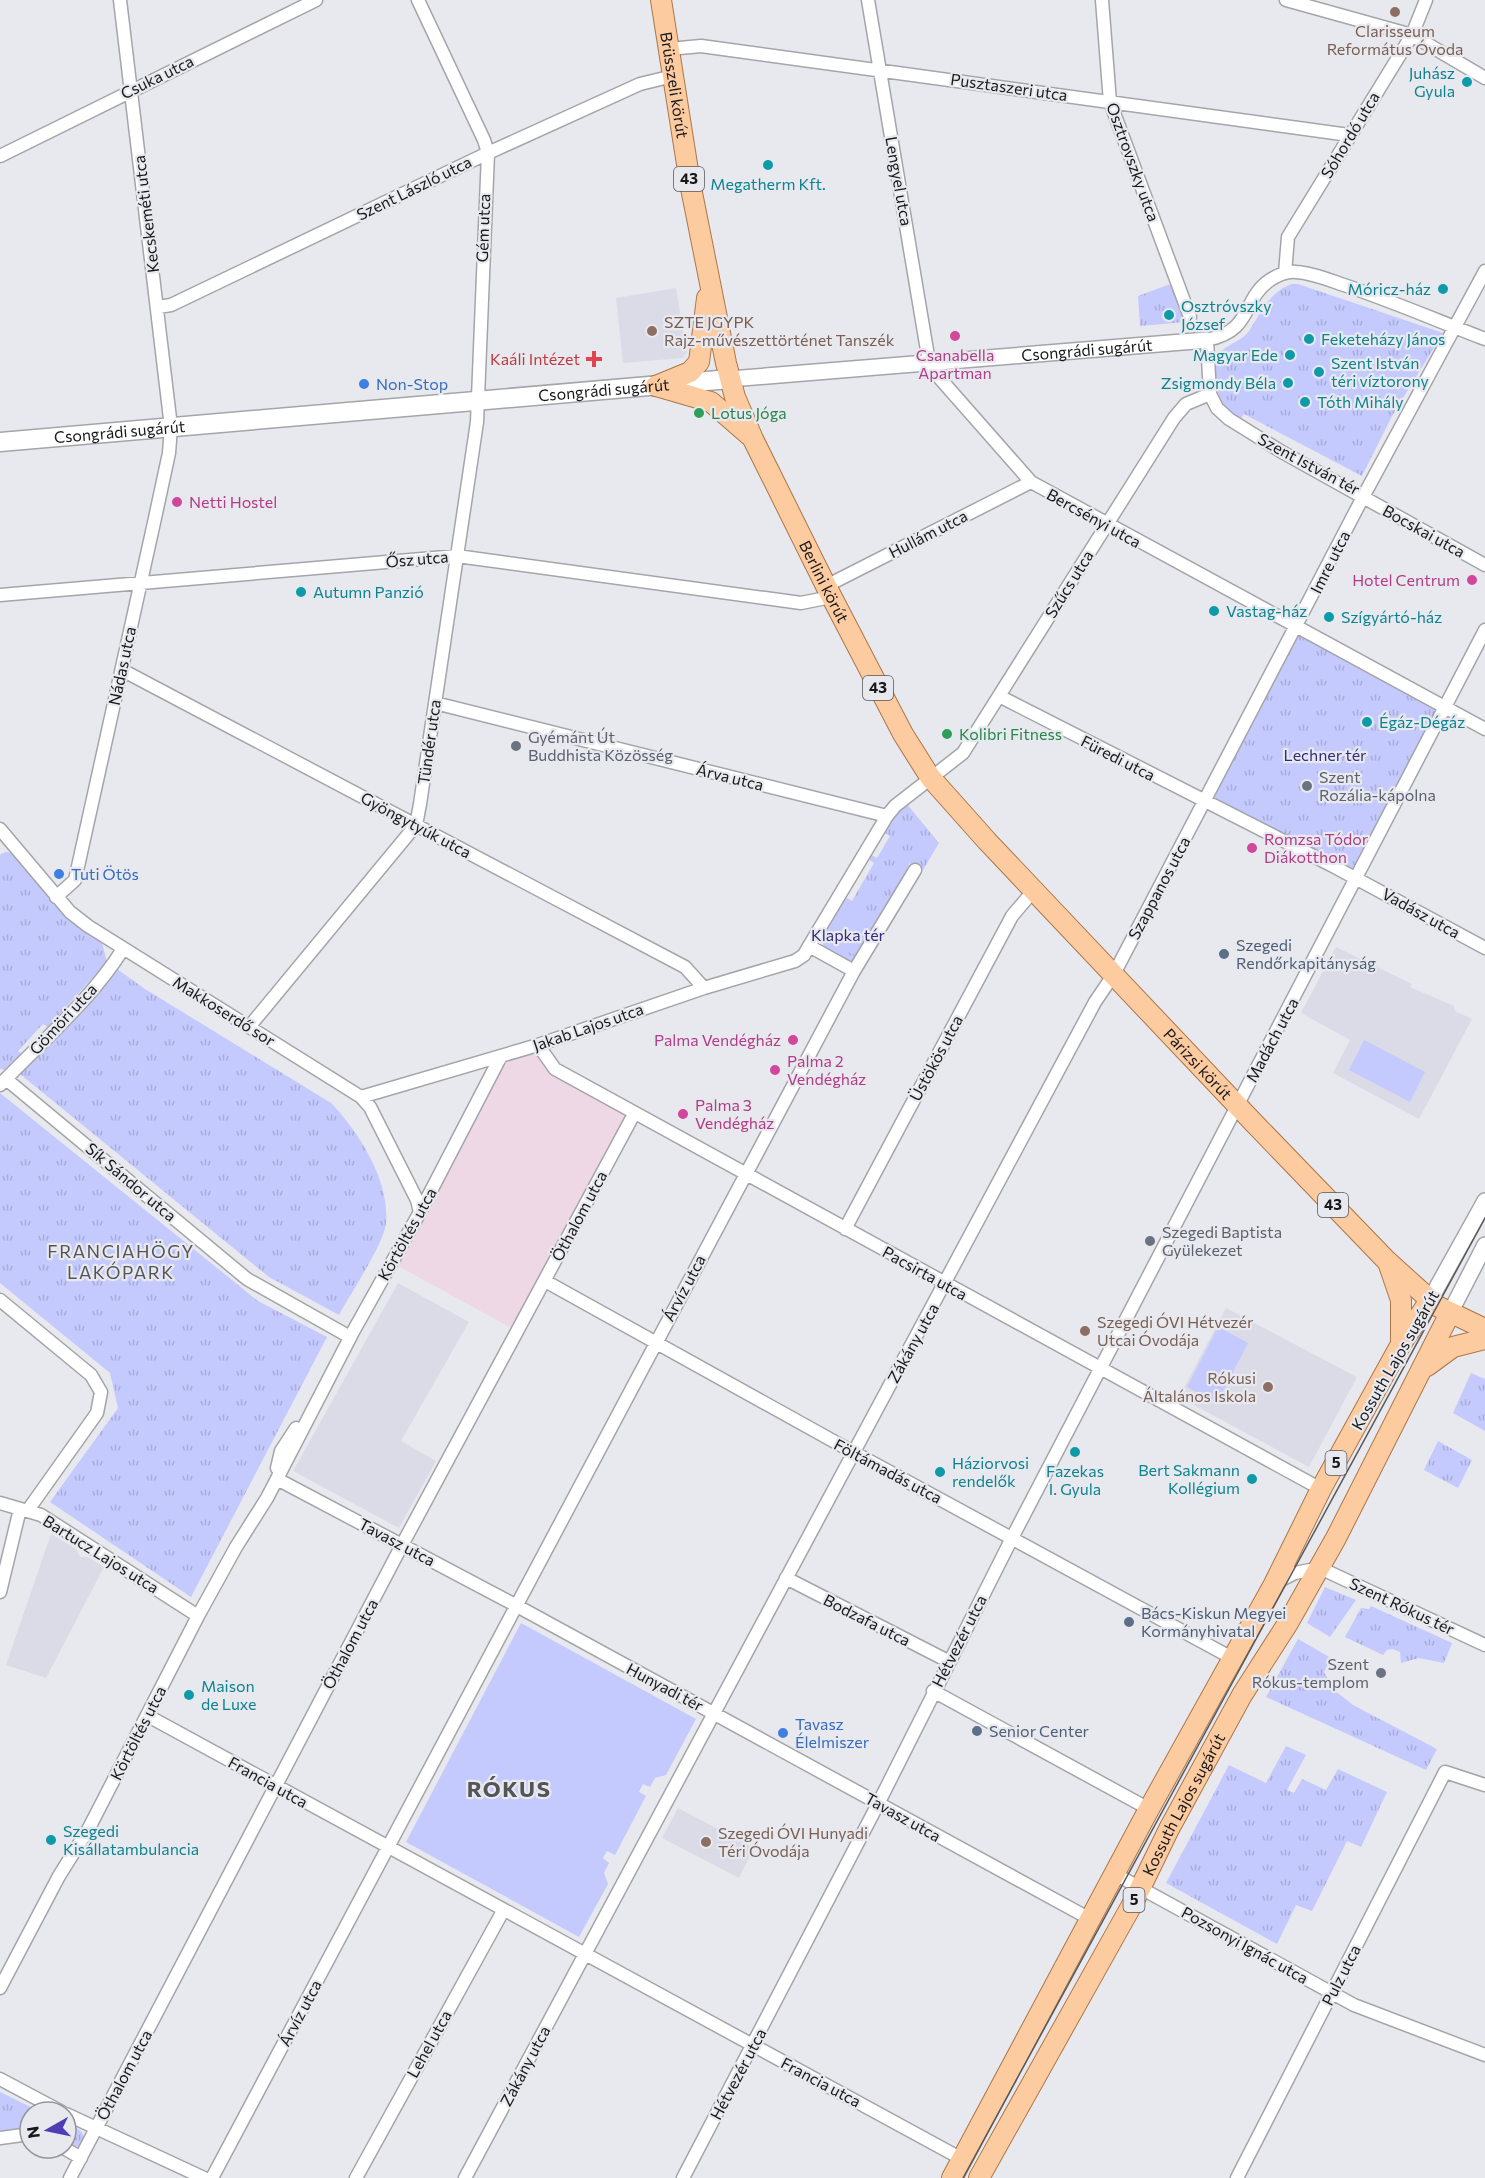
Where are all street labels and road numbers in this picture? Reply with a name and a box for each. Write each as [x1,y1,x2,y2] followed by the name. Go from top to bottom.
[657,30,693,140] street label: Brüsszeli körút
[117,51,196,102] street label: Csuka utca
[949,69,1069,104] street label: Pusztaszeri utca
[1316,88,1383,181] street label: Sóhordó utca
[1103,100,1164,224] street label: Osztrovszky utca
[882,135,917,227] street label: Lengyel utca
[353,151,474,224] street label: Szent László utca
[129,154,162,274] street label: Kecskeméti utca
[674,167,704,191] road number: 43
[472,193,493,263] street label: Gém utca
[1020,334,1154,364] street label: Csongrádi sugárút
[537,374,671,405] street label: Csongrádi sugárút
[53,416,186,446] street label: Csongrádi sugárút
[1255,429,1364,499] street label: Szent István tér
[1044,484,1145,551] street label: Bercsényi utca
[1380,500,1469,561] street label: Bocskai utca
[885,506,970,562] street label: Hullám utca
[1306,527,1353,596] street label: Imre utca
[796,537,854,626] street label: Berlini körút
[385,546,449,571] street label: Ősz utca
[1040,546,1097,621] street label: Szűcs utca
[104,625,139,707] street label: Nádas utca
[863,676,893,700] road number: 43
[413,698,444,786] street label: Tündér utca
[1078,731,1158,784] street label: Füredi utca
[695,759,766,794] street label: Árva utca
[358,787,475,862] street label: Gyöngytyúk utca
[1124,833,1194,942] street label: Szappanos utca
[1379,883,1463,942] street label: Vadász utca
[170,972,279,1050] street label: Makkoserdő sor
[25,979,100,1058] street label: Gömöri utca
[1241,994,1302,1085] street label: Madách utca
[530,999,646,1054] street label: Jakab Lajos utca
[905,1012,966,1104] street label: Üstökös utca
[1160,1024,1237,1103] street label: Párizsi körút
[82,1138,180,1225] street label: Sík Sándor utca
[547,1167,610,1264] street label: Öthalom utca
[373,1184,440,1283] street label: Körtöltés utca
[1318,1193,1348,1217] road number: 43
[880,1242,971,1304] street label: Pacsirta utca
[658,1251,709,1324] street label: Árvíz utca
[1347,1286,1443,1433] street label: Kossuth Lajos sugárút
[883,1300,942,1386] street label: Zákány utca
[831,1434,945,1507] street label: Föltámadás utca
[1326,1451,1346,1475] road number: 5
[40,1510,162,1597] street label: Bartucz Lajos utca
[356,1514,439,1570] street label: Tavasz utca
[1347,1573,1458,1638] street label: Szent Rókus tér
[821,1590,914,1650] street label: Bodzafa utca
[927,1592,990,1690] street label: Hétvezér utca
[318,1595,381,1692] street label: Öthalom utca
[624,1658,707,1715] street label: Hunyadi tér
[106,1683,169,1783] street label: Körtöltés utca
[1138,1729,1229,1878] street label: Kossuth Lajos sugárút
[225,1752,311,1811] street label: Francia utca
[862,1788,944,1845] street label: Tavasz utca
[1124,1888,1144,1912] road number: 5
[1179,1902,1312,1987] street label: Pozsonyi Ignác utca
[1317,1941,1364,2008] street label: Pulz utca
[274,1976,325,2049] street label: Árvíz utca
[402,2007,455,2081] street label: Lehel utca
[496,2022,554,2109] street label: Zákány utca
[706,2025,770,2123] street label: Hétvezér utca
[92,2026,155,2123] street label: Öthalom utca
[778,2053,864,2111] street label: Francia utca

